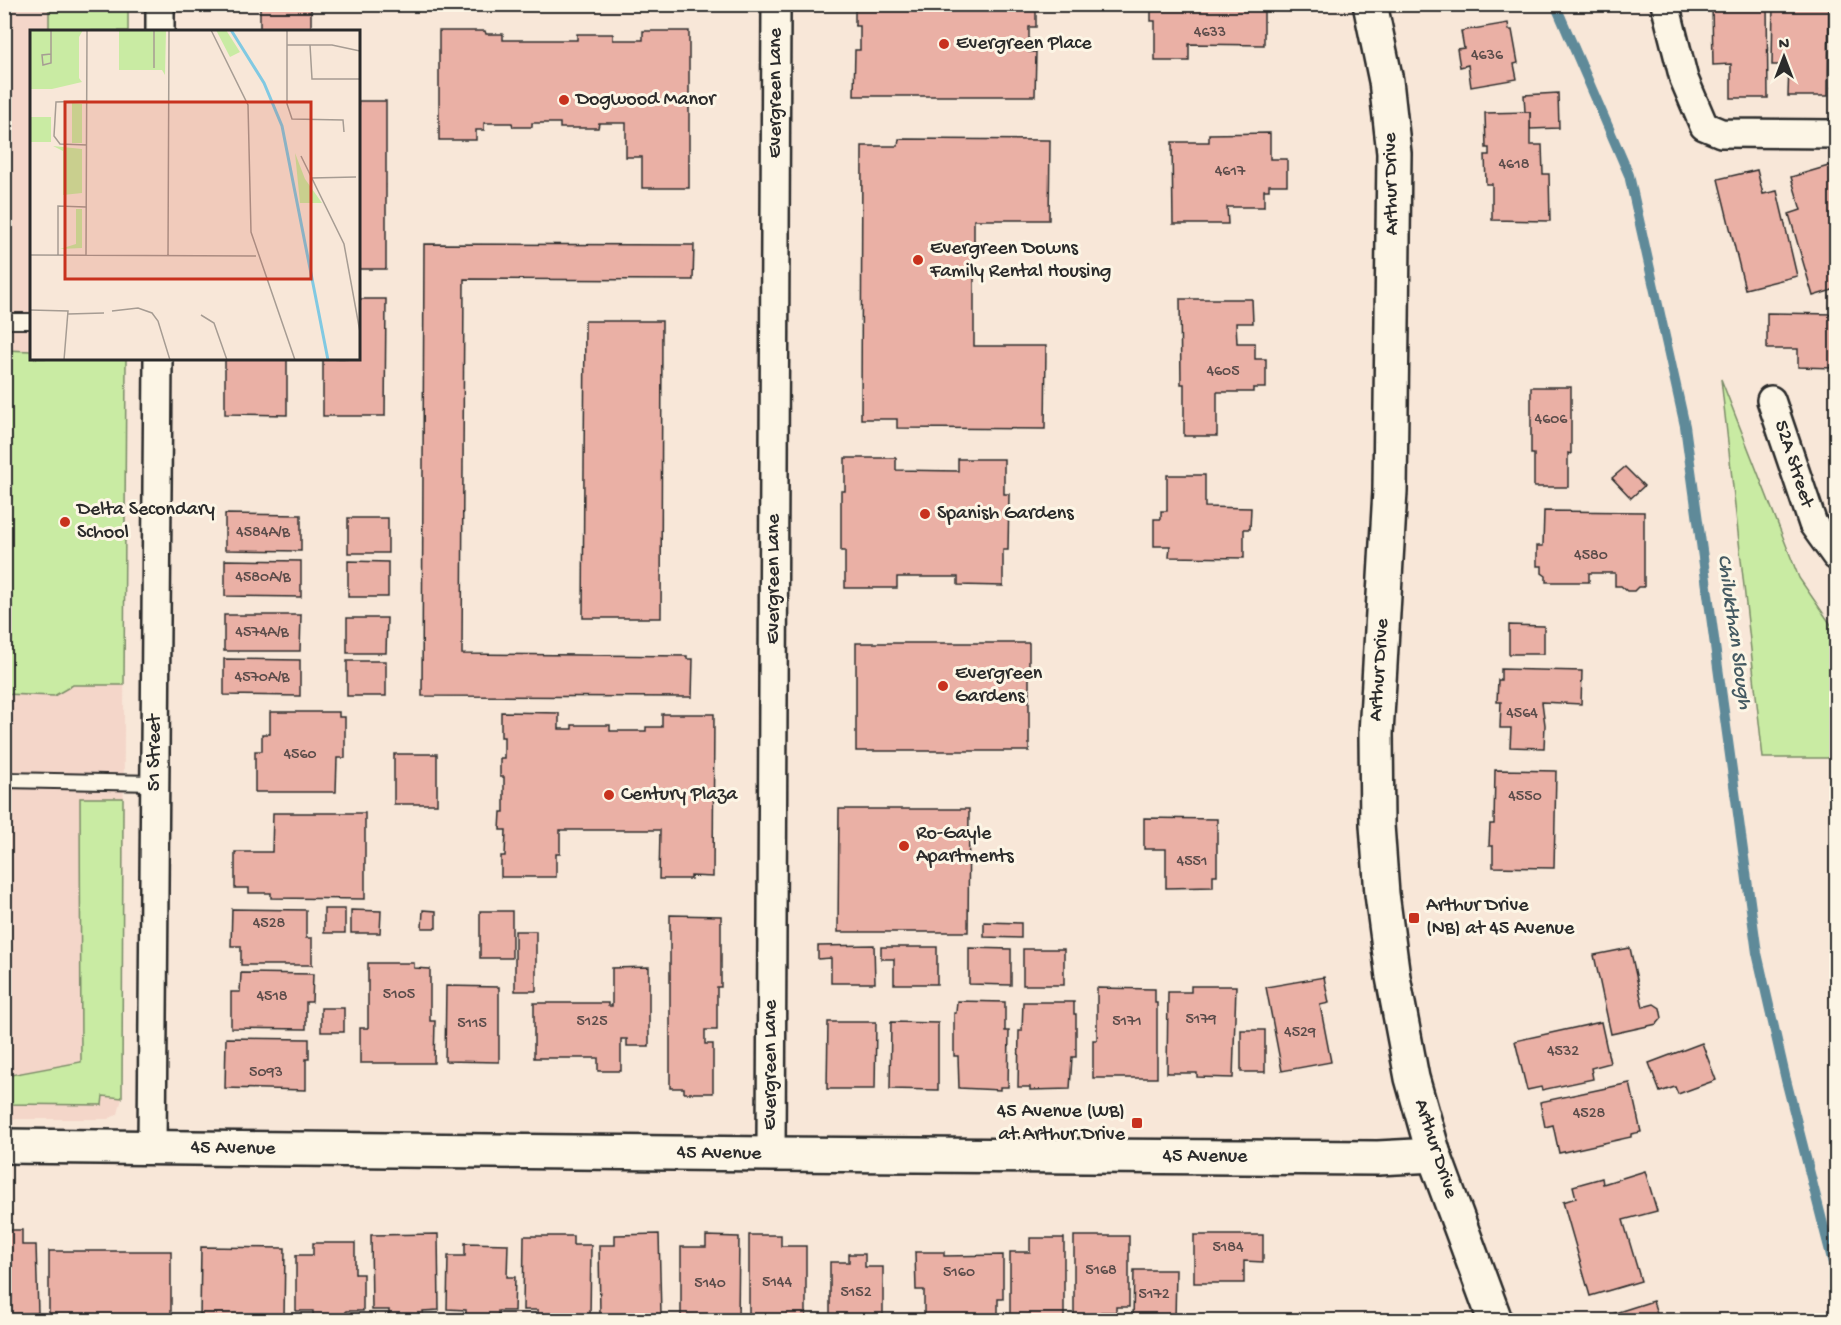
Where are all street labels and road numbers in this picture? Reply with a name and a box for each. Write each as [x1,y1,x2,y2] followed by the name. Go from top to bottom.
[765,27,788,158] street label: Evergreen Lane
[1380,132,1404,235] street label: Arthur Drive
[1768,418,1818,512] street label: 52A Street
[763,513,786,644] street label: Evergreen Lane
[1365,617,1395,722] street label: Arthur Drive
[144,713,167,791] street label: 51 Street
[760,999,783,1130] street label: Evergreen Lane
[1408,1097,1462,1202] street label: Arthur Drive
[190,1137,276,1161] street label: 45 Avenue
[676,1142,762,1166] street label: 45 Avenue
[1163,1146,1248,1169] street label: 45 Avenue

